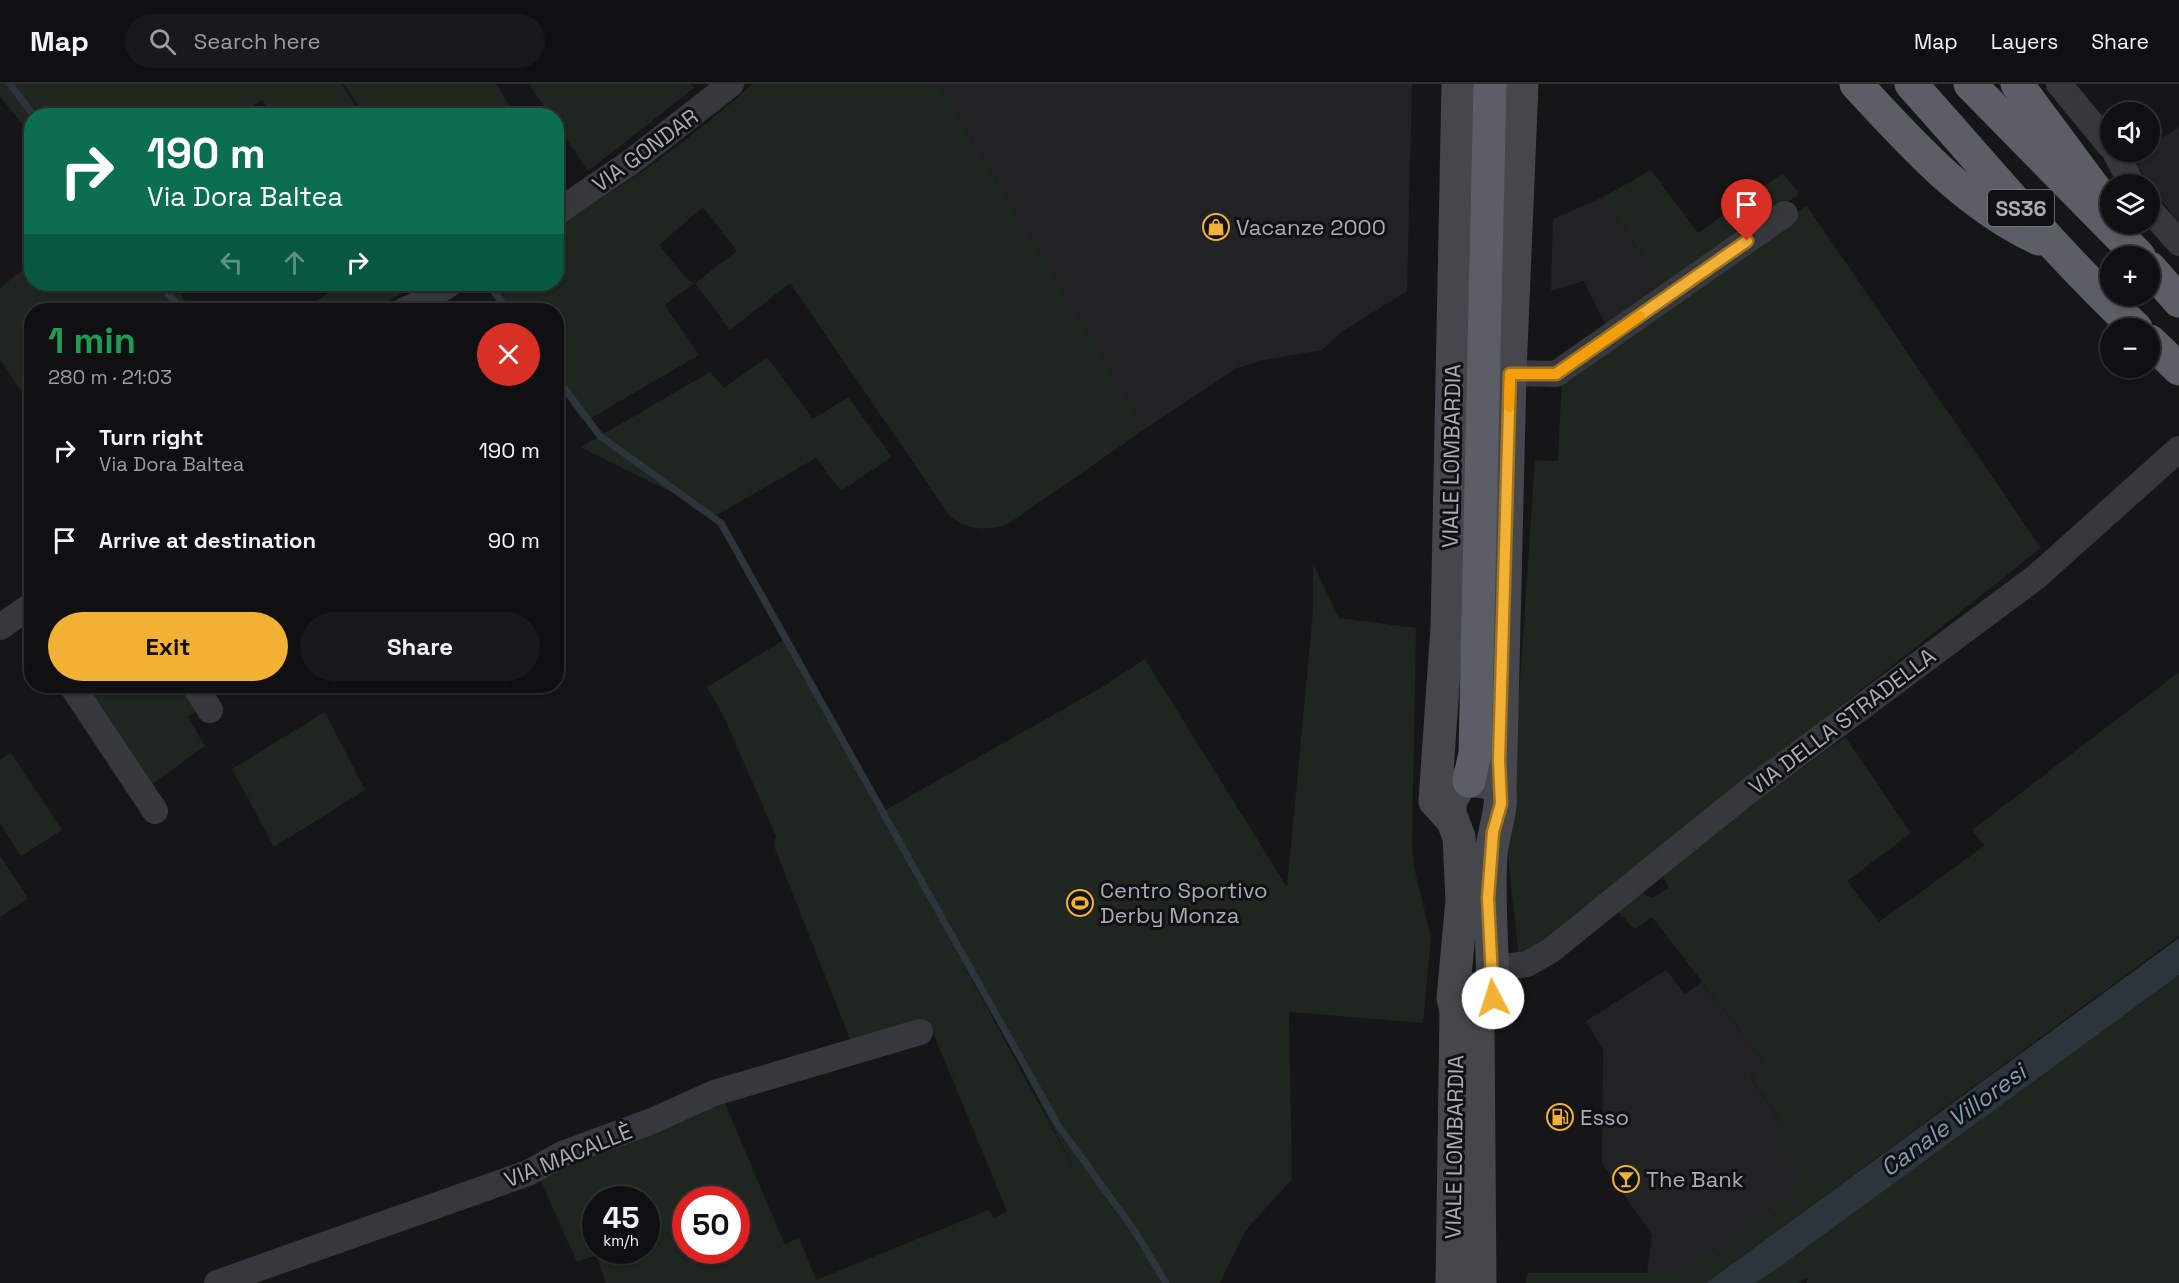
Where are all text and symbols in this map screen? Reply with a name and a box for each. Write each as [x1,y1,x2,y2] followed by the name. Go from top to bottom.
[125,14,545,68] search box
[30,23,89,59] text: Map
[146,25,179,58] icon: search
[194,27,321,55] text: Search here
[1914,28,1958,55] text: Map
[1991,28,2058,55] text: Layers
[2091,28,2149,55] text: Share
[587,102,703,198] street label: VIA GONDAR
[2100,102,2160,378] map controls
[2100,102,2160,162] button: sound
[147,127,266,180] text: 190 m
[48,132,126,210] icon: right
[2100,174,2160,234] button: layers
[147,179,343,214] text: Via Dora Baltea
[1721,179,1772,241] pin
[1730,188,1763,221] icon: arrive
[1988,190,2054,226] road number: SS36
[1201,212,1231,242] shop icon: Vacanze 2000
[1236,213,1386,241] place label: Vacanze 2000
[215,246,248,279] icon: left
[278,246,311,279] icon: ahead
[341,246,374,279] icon: right
[2100,246,2160,306] button: +
[48,318,136,364] text: 1 min
[2100,318,2160,378] button: −
[477,323,540,386] button: close
[48,364,172,390] text: 280 m · 21:03
[1435,364,1467,548] street label: VIALE LOMBARDIA
[99,423,204,451] text: Turn right
[48,434,81,467] icon: right
[479,436,540,464] text: 190 m
[99,451,244,477] text: Via Dora Baltea
[48,524,81,557] icon: arrive
[99,526,316,554] text: Arrive at destination
[488,526,540,554] text: 90 m
[48,612,288,681] button: Exit
[300,612,540,681] button: Share
[1743,642,1941,800] street label: VIA DELLA STRADELLA
[1100,876,1268,929] place label: Centro Sportivo Derby Monza
[1065,888,1095,918] sports icon: Centro Sportivo Derby Monza
[1461,966,1525,1030] position arrow
[1438,1055,1470,1239] street label: VIALE LOMBARDIA
[1874,1055,2034,1183] water label: Canale Villoresi
[1545,1102,1575,1132] fuel station icon: Esso
[1580,1103,1629,1131] place label: Esso
[500,1117,636,1193] street label: VIA MACALLÈ
[1611,1164,1641,1194] bar icon: The Bank
[1646,1165,1744,1193] place label: The Bank
[672,1186,750,1264] speed limit sign: 50
[602,1198,640,1237] text: 45
[603,1231,639,1250] text: km/h

